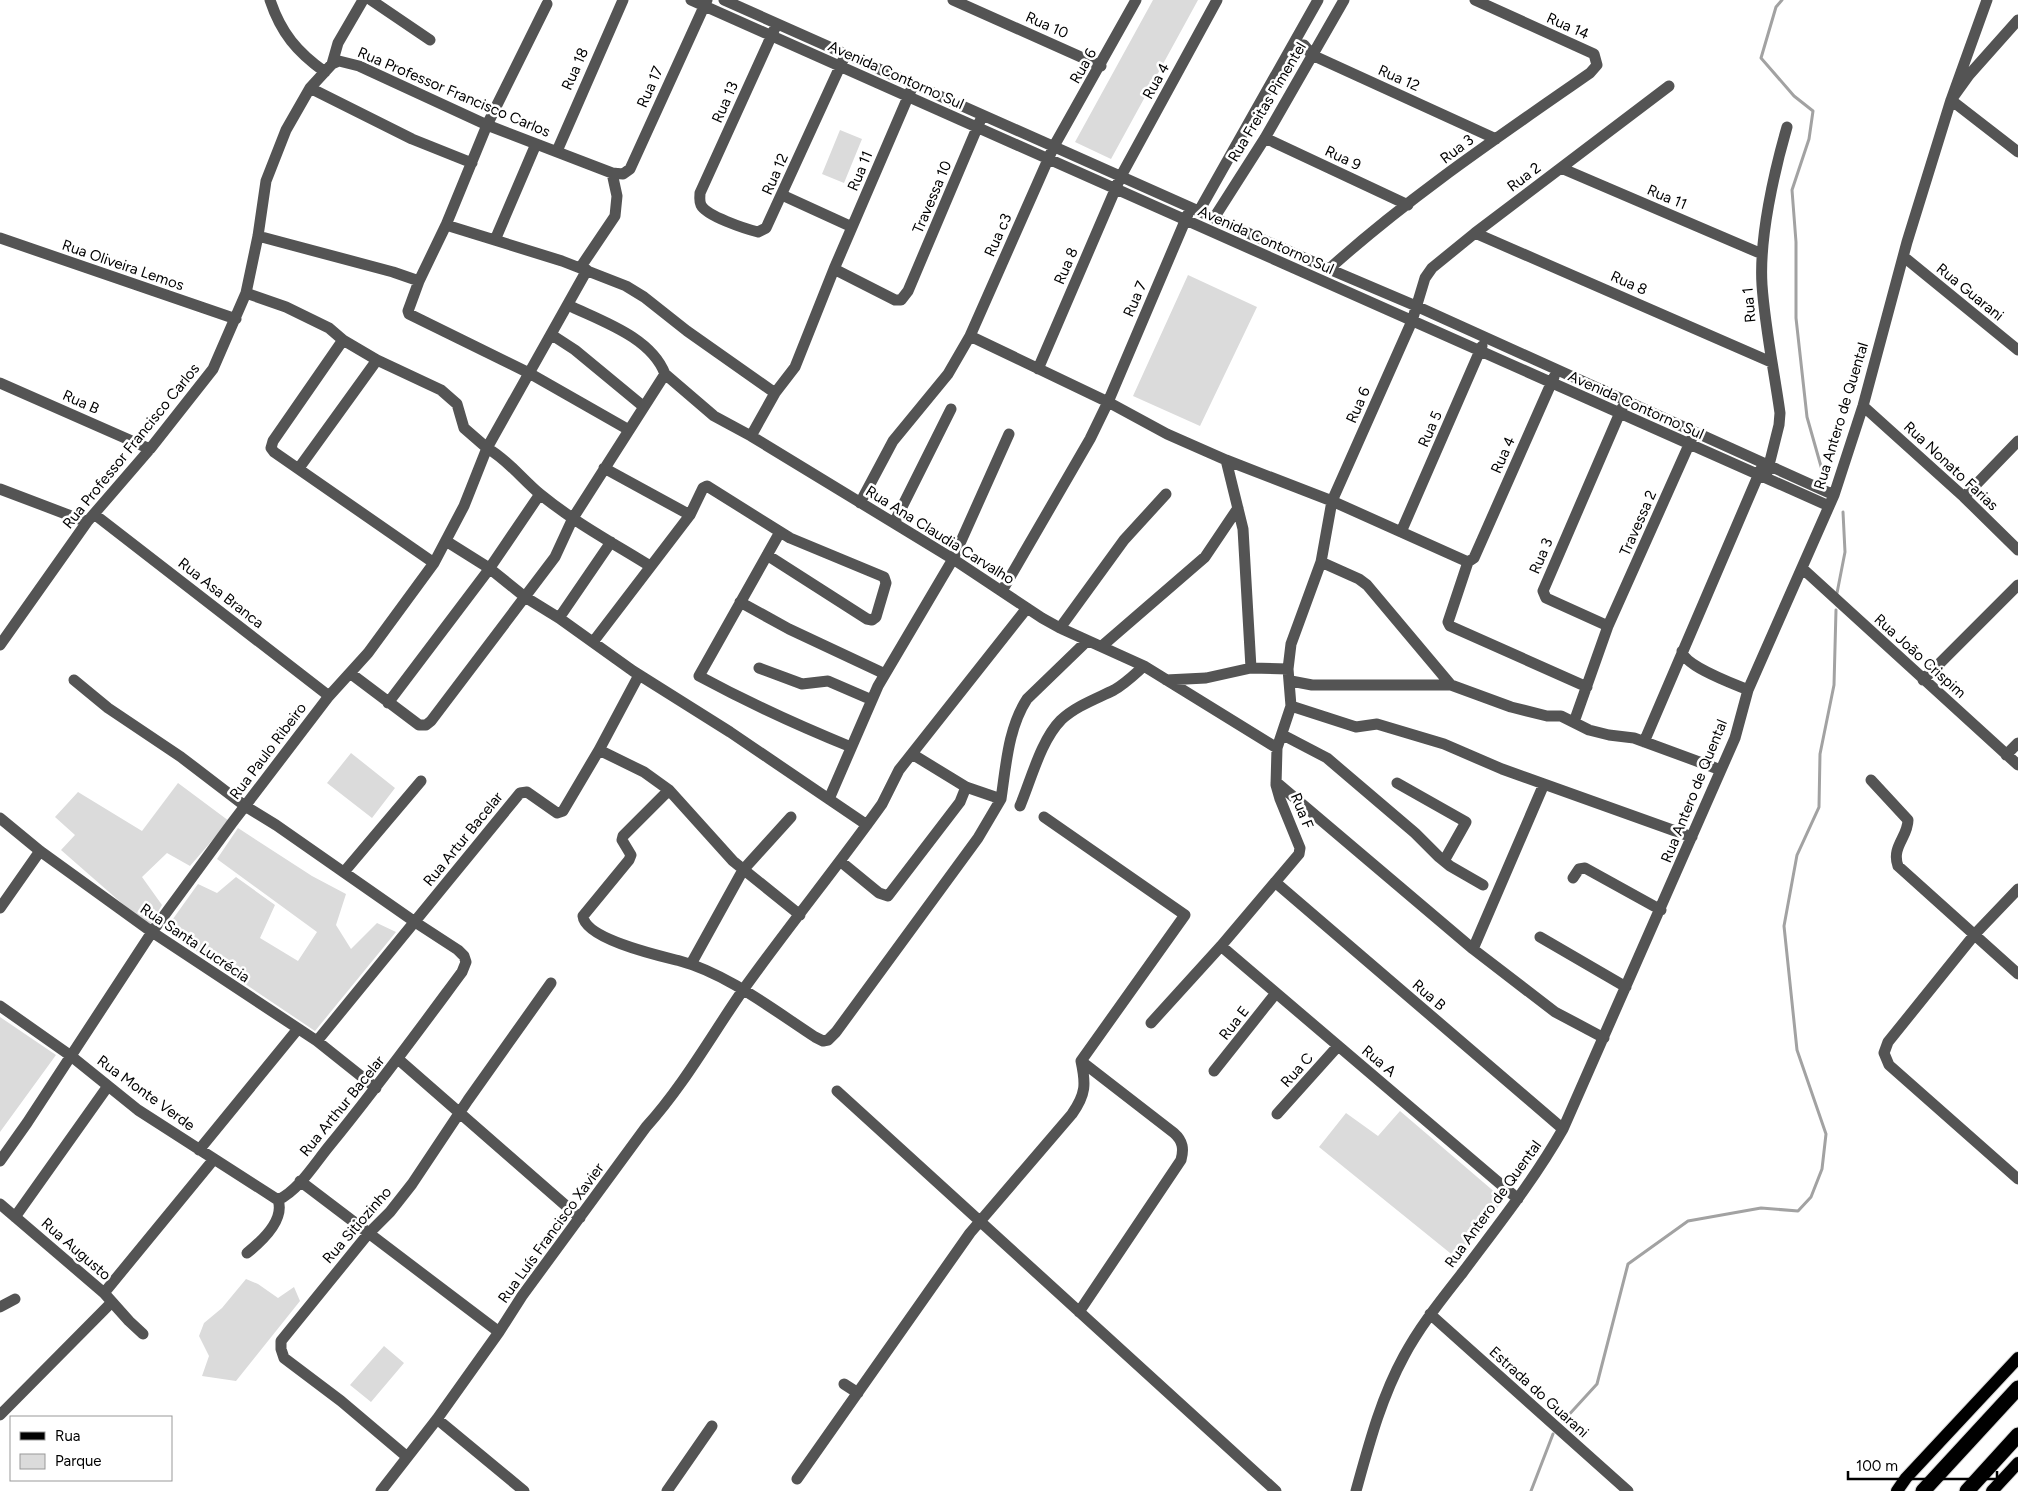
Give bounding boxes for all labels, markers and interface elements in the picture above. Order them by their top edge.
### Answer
street label: Rua 10 [1023,8,1071,42]
street label: Rua 14 [1544,9,1592,43]
street label: Avenida Contorno Sul [825,37,967,113]
street label: Rua Freitas Pimentel [1224,39,1310,165]
street label: Rua Professor Francisco Carlos [355,43,553,141]
street label: Rua 18 [558,45,592,93]
street label: Rua 6 [1066,45,1100,87]
street label: Rua 4 [1139,60,1173,102]
street label: Rua 12 [1375,61,1423,95]
street label: Rua 17 [633,64,667,110]
street label: Rua 13 [708,78,742,126]
street label: Rua 3 [1437,131,1477,167]
street label: Rua 9 [1322,142,1364,174]
street label: Rua 11 [844,148,876,194]
street label: Rua 12 [758,150,792,198]
street label: Travessa 10 [909,158,955,236]
street label: Rua 2 [1504,159,1544,195]
street label: Rua 11 [1644,181,1690,213]
street label: Avenida Contorno Sul [1195,202,1337,278]
street label: Rua c3 [981,211,1015,259]
street label: Rua Oliveira Lemos [60,236,186,294]
street label: Rua 8 [1050,245,1082,287]
street label: Rua Guarani [1933,259,2007,325]
street label: Rua 8 [1608,267,1650,299]
street label: Rua 7 [1119,278,1151,320]
street label: Rua 1 [1738,287,1760,323]
street label: Rua Antero de Quental [1810,340,1872,492]
street label: Rua Professor Francisco Carlos [59,360,203,532]
street label: Avenida Contorno Sul [1565,367,1707,443]
street label: Rua 6 [1342,384,1374,426]
street label: Rua B [60,386,102,418]
street label: Rua 5 [1414,408,1446,450]
street label: Rua Nonato Farias [1900,418,2002,514]
street label: Rua 4 [1487,434,1519,476]
street label: Rua Ana Claudia Carvalho [862,482,1018,588]
street label: Travessa 2 [1616,487,1660,559]
street label: Rua 3 [1525,535,1557,577]
street label: Rua Asa Branca [175,554,267,632]
street label: Rua João Crispim [1870,610,1970,702]
street label: Rua Paulo Ribeiro [226,699,310,803]
street label: Rua Antero de Quental [1657,717,1731,865]
street label: Rua Artur Bacelar [419,788,507,890]
street label: Rua F [1287,790,1317,832]
street label: Rua Santa Lucrécia [137,900,253,986]
street label: Rua B [1409,976,1449,1014]
street label: Rua E [1215,1002,1253,1044]
street label: Rua A [1358,1041,1400,1081]
street label: Rua C [1277,1049,1317,1091]
street label: Rua Monte Verde [94,1051,198,1135]
street label: Rua Arthur Bacelar [296,1052,388,1160]
street label: Rua Antero de Quental [1441,1137,1545,1271]
street label: Rua Luís Francisco Xavier [494,1160,608,1306]
street label: Rua Sitiozinho [319,1183,395,1267]
street label: Rua Augusto [38,1214,115,1284]
street label: Estrada do Guarani [1486,1343,1592,1441]
legend [10,1416,172,1481]
text: Rua [55,1427,80,1445]
scale bar [1848,1448,1997,1480]
text: Parque [55,1452,102,1470]
text: 100 m [1856,1457,1898,1475]

